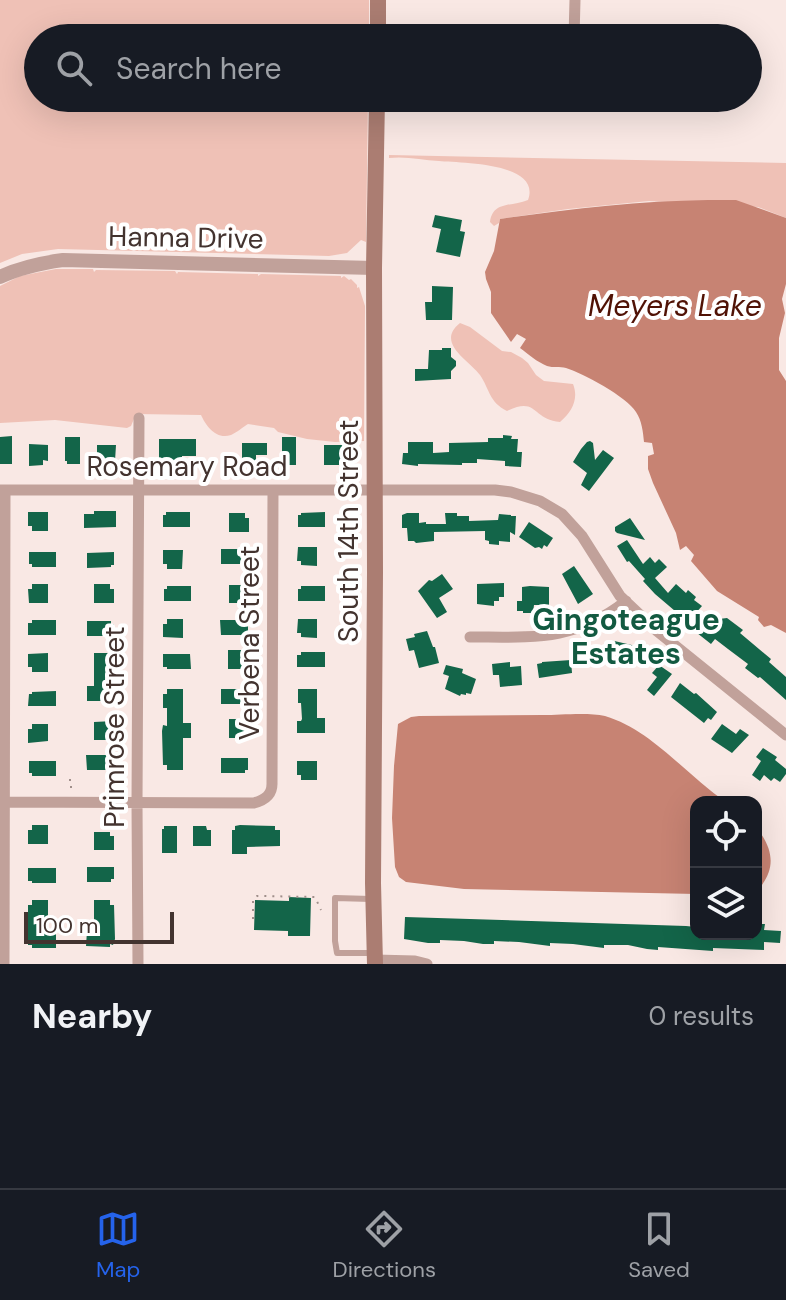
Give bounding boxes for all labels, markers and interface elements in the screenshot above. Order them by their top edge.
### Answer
search box [24,24,762,112]
icon: search [52,46,96,90]
text: Search here [116,49,282,88]
street label: Hanna Drive [108,218,264,257]
water label: Meyers Lake [588,286,762,325]
street label: South 14th Street [330,419,367,643]
street label: Rosemary Road [86,448,288,485]
street label: Verbena Street [231,546,268,740]
district label: Gingoteague Estates [532,600,720,673]
street label: Primrose Street [96,626,133,828]
map controls [690,796,762,940]
button: locate [690,796,762,868]
button: layers [690,868,762,940]
scale bar [24,908,174,944]
text: 100 m [36,911,98,940]
text: Nearby [32,994,152,1039]
text: 0 results [648,999,754,1033]
tab: Map [96,1207,140,1284]
tab: Directions [333,1207,436,1284]
tab: Saved [628,1207,690,1284]

